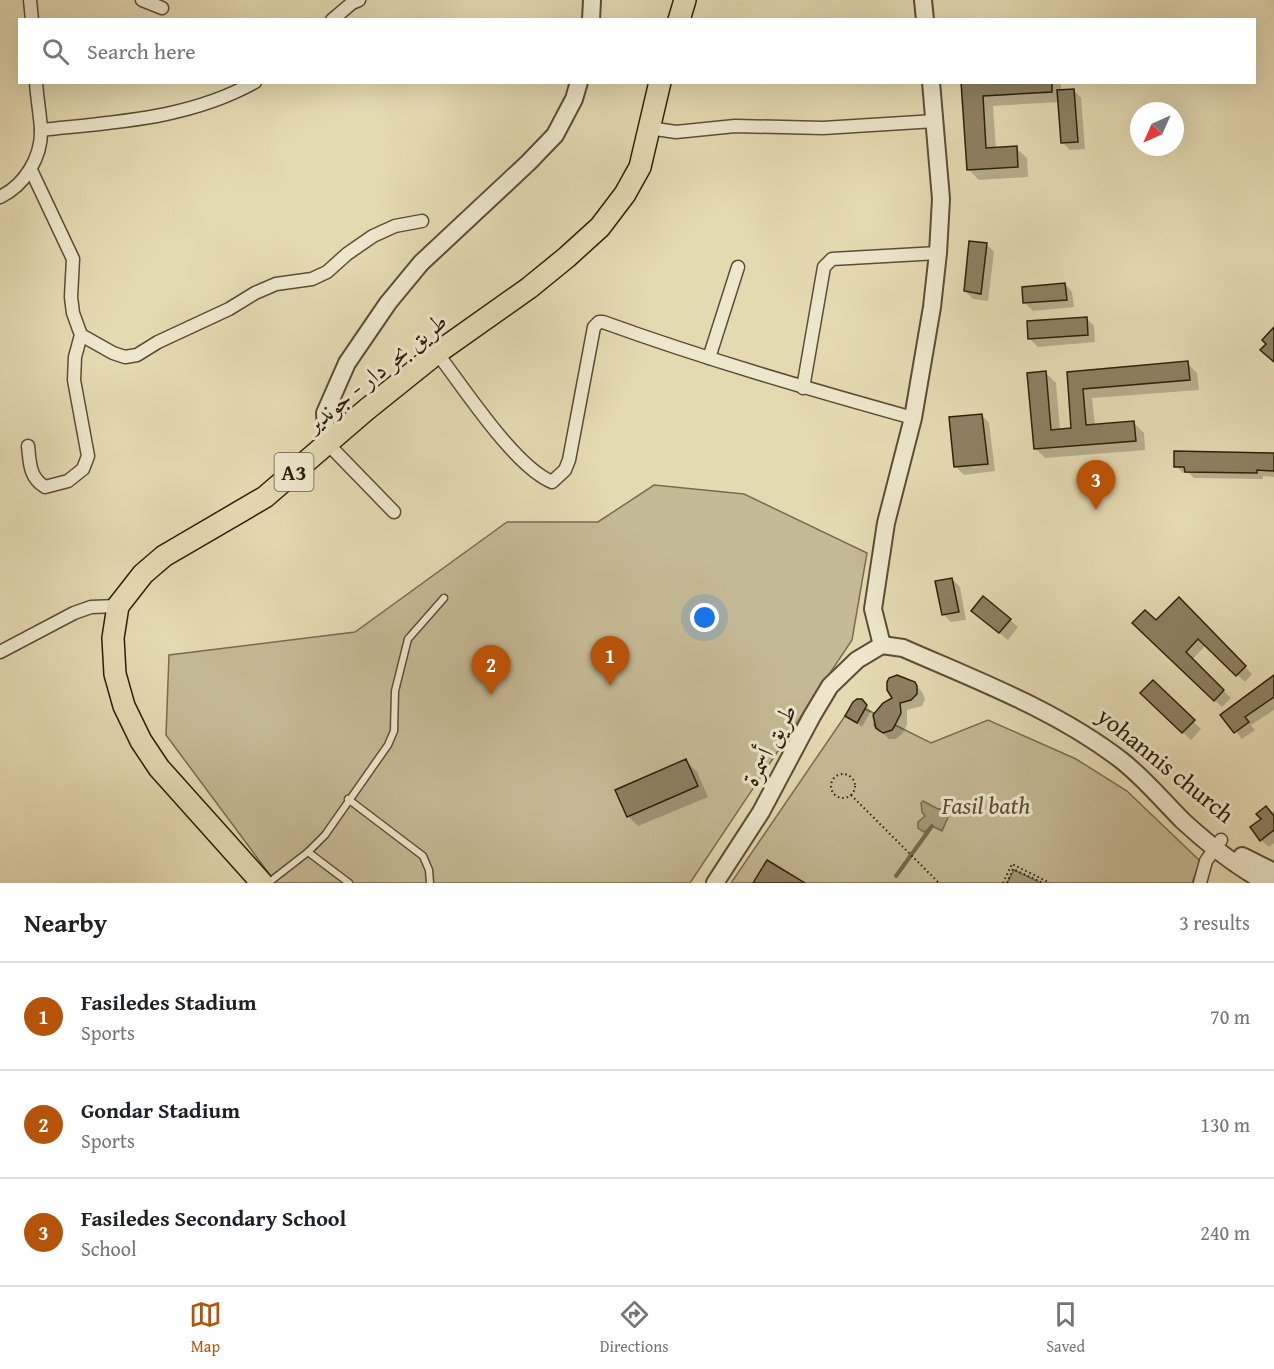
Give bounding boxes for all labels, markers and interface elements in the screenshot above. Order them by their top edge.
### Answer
search box [18,18,1256,84]
icon: search [39,35,72,68]
text: Search here [87,35,196,67]
north arrow [1130,102,1184,156]
street label: طريق بحر دار - جوندير [295,304,454,442]
road number: A3 [274,453,314,491]
pin: 3 [1076,460,1116,510]
your location [690,603,719,632]
pin: 1 [590,636,630,686]
pin: 2 [472,646,510,695]
street label: طريق أسمرة [733,698,805,792]
street label: yohannis church [1089,698,1242,831]
park label: Fasil bath [941,788,1030,823]
text: Nearby [24,903,107,942]
text: 3 results [1179,908,1250,937]
text: Fasiledes Stadium [81,986,257,1018]
text: 1 [38,1002,49,1031]
text: 70 m [1210,1002,1250,1031]
text: Sports [81,1018,135,1047]
text: Gondar Stadium [81,1094,240,1126]
text: 2 [38,1110,49,1139]
text: 130 m [1200,1110,1250,1139]
text: Sports [81,1126,135,1155]
text: Fasiledes Secondary School [81,1202,346,1234]
text: 3 [38,1218,49,1247]
text: 240 m [1200,1218,1250,1247]
text: School [81,1234,137,1263]
tab: Map [189,1298,222,1358]
tab: Directions [600,1298,669,1358]
tab: Saved [1046,1298,1085,1358]

